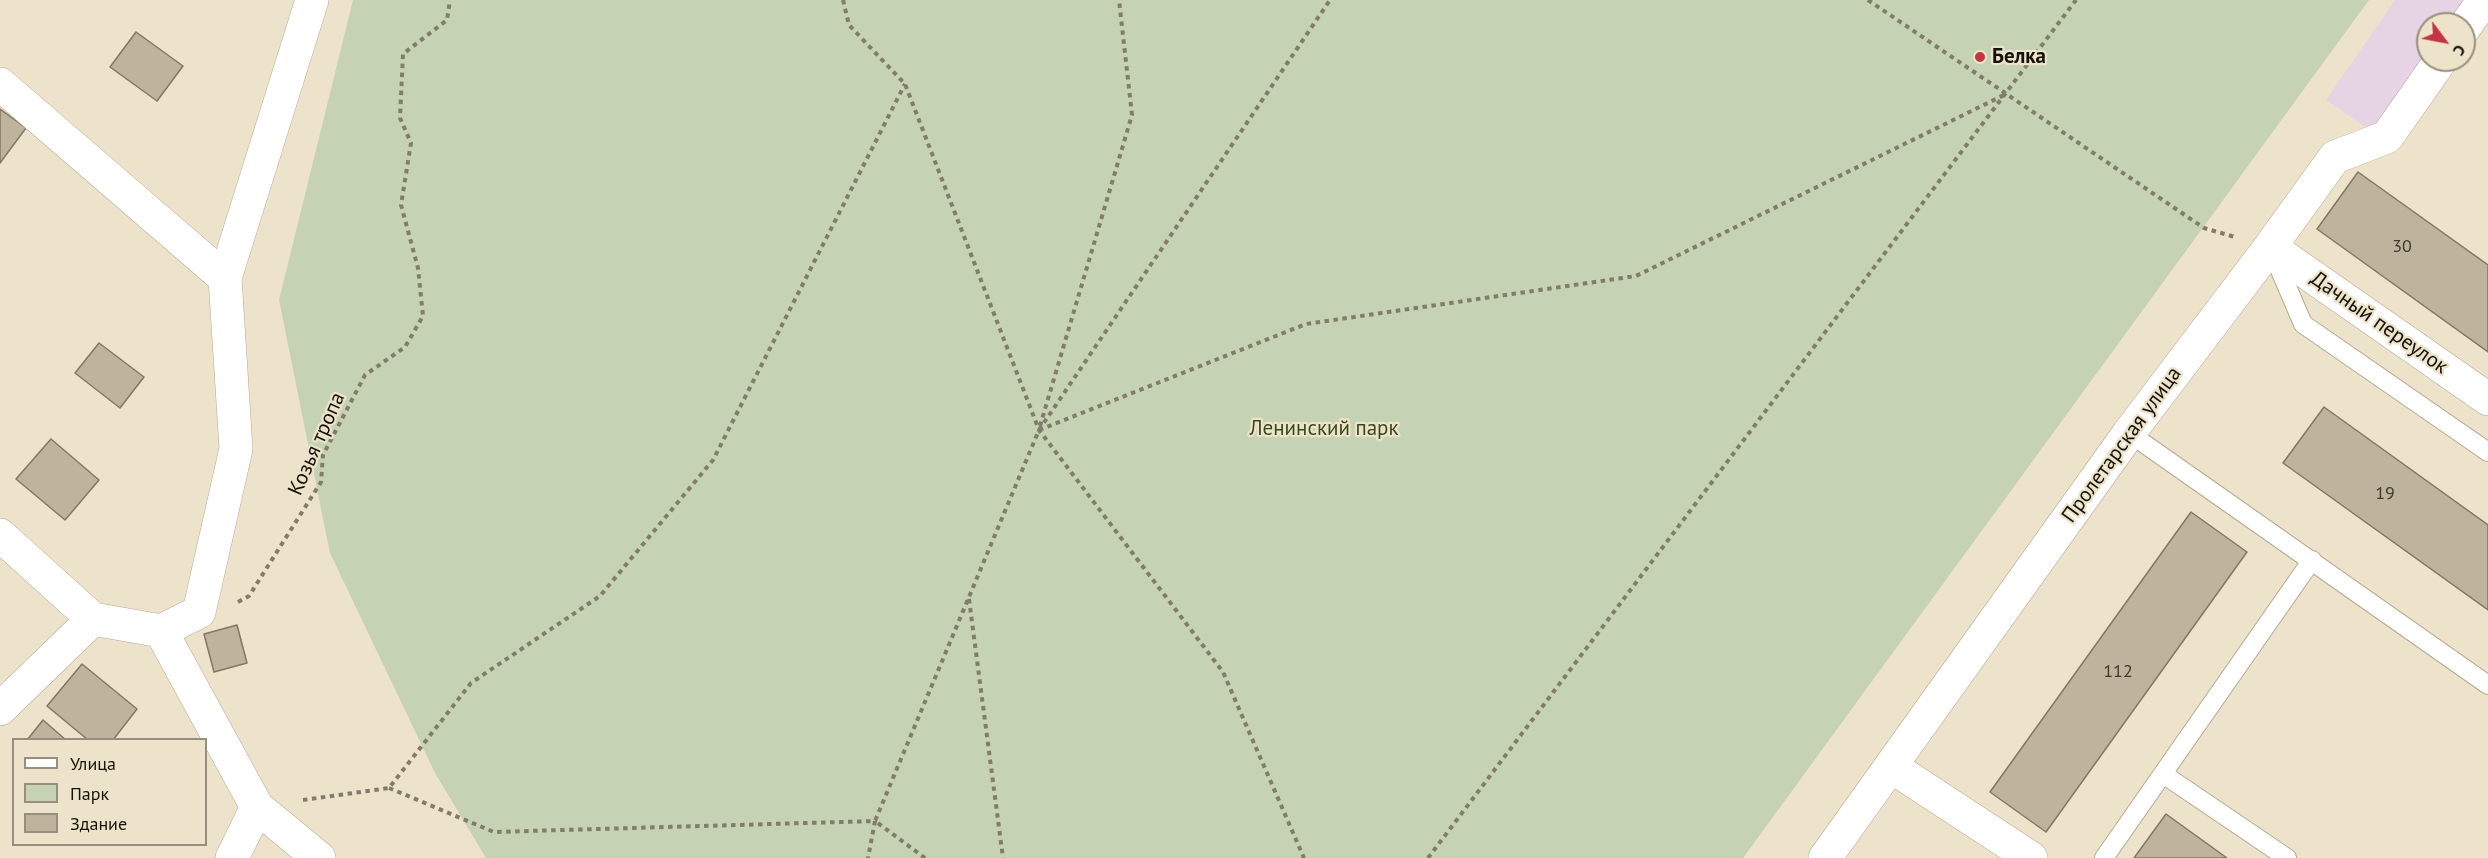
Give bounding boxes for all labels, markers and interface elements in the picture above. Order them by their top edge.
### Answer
north arrow [2416,12,2476,72]
text: С [2449,41,2470,60]
place label: Белка [1992,44,2046,70]
marker: Белка [1973,50,1987,64]
house number: 30 [2392,236,2412,258]
street label: Дачный переулок [2305,266,2453,380]
street label: Пролетарская улица [2057,362,2187,528]
street label: Козья тропа [283,389,351,499]
park label: Ленинский парк [1249,416,1399,442]
house number: 19 [2375,483,2395,505]
house number: 112 [2103,661,2133,683]
legend [12,738,207,846]
text: Улица [70,752,116,775]
text: Парк [70,782,109,805]
text: Здание [70,812,127,835]

